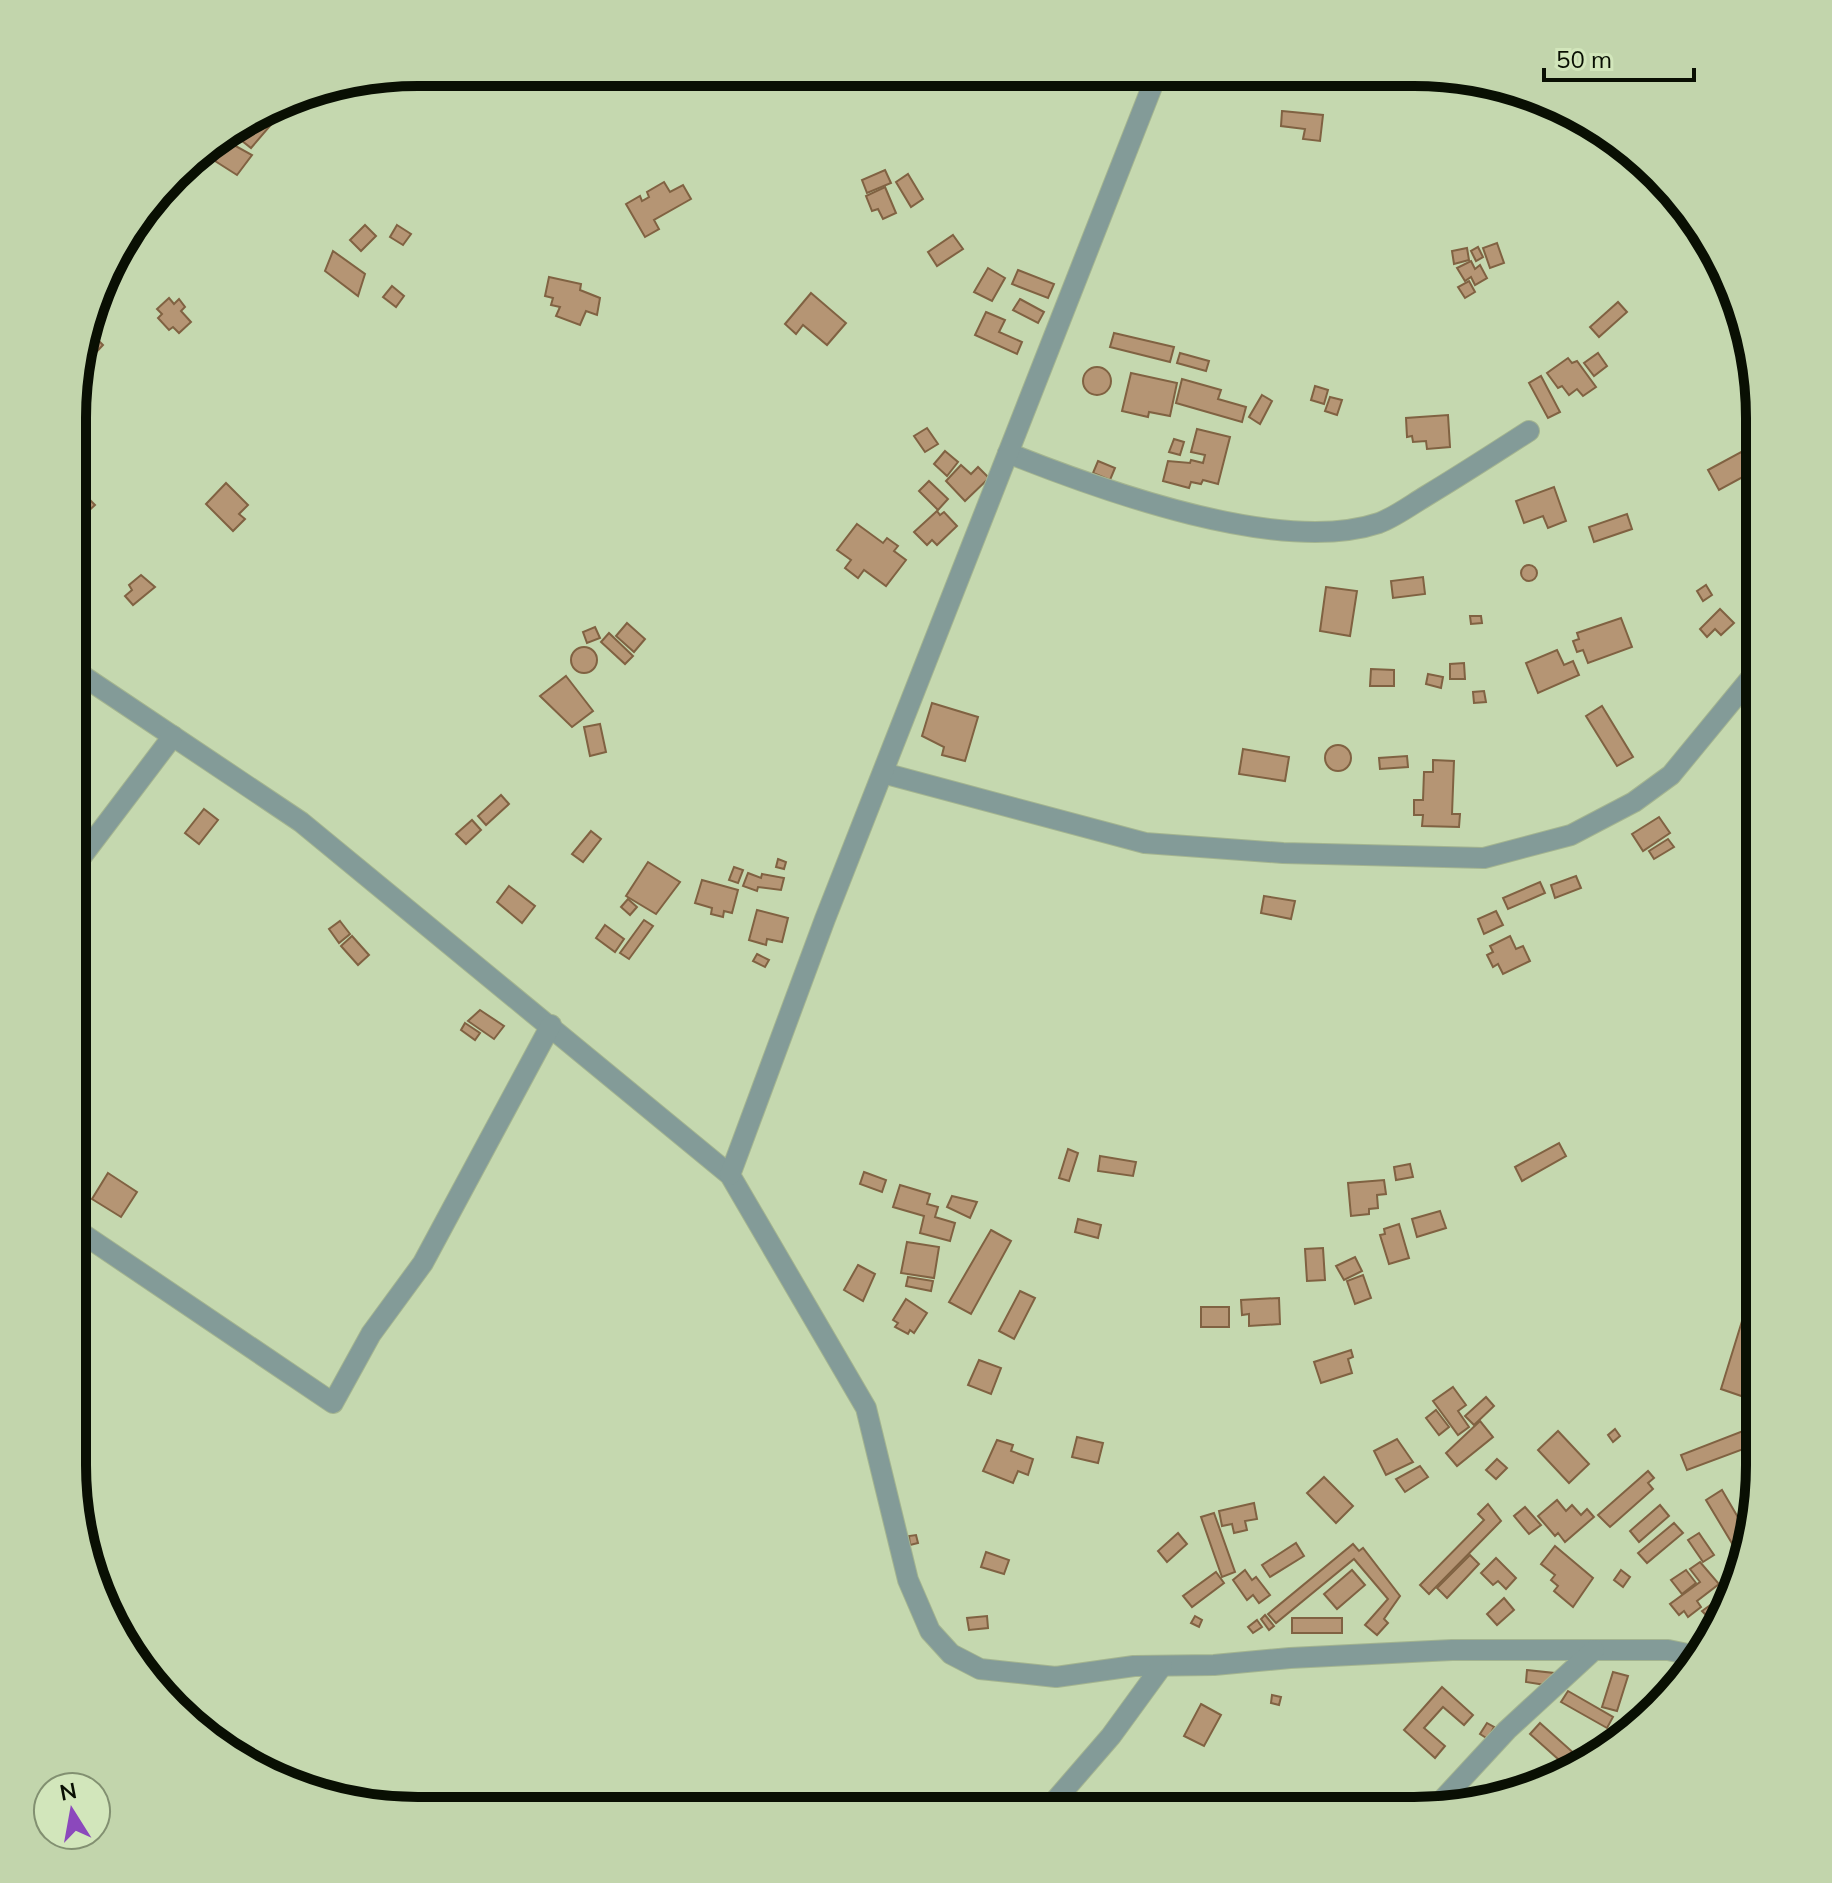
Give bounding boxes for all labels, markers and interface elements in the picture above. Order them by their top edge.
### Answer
scale bar [1544,32,1694,82]
text: 50 m [1556,44,1612,74]
north arrow [32,1771,112,1851]
text: N [57,1776,79,1807]

